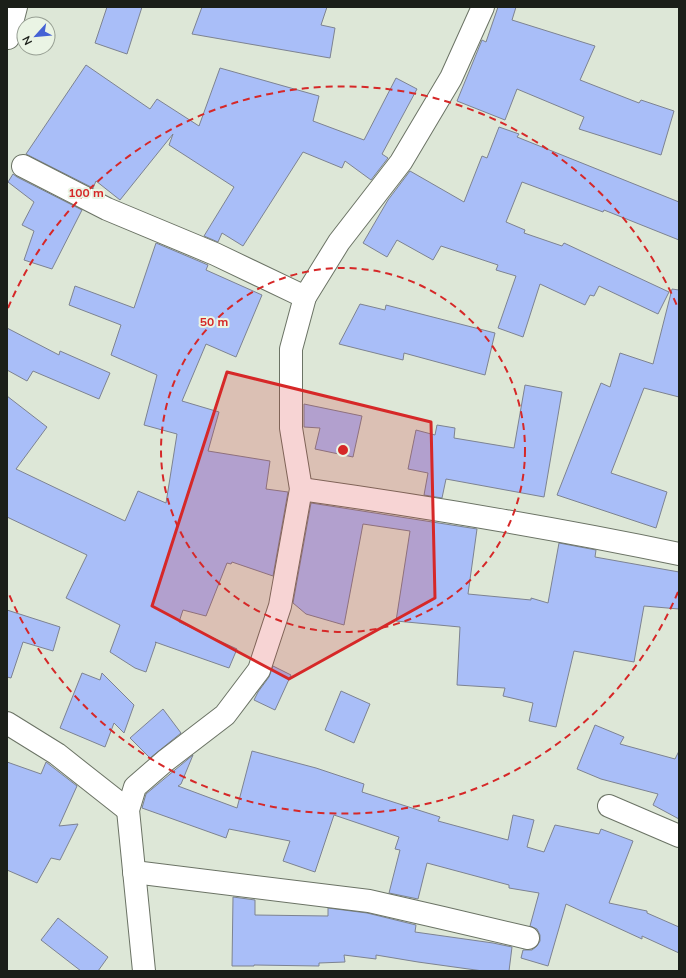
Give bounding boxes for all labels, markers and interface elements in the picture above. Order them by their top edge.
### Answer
north arrow [16,16,56,56]
text: N [19,34,35,47]
text: 100 m [68,185,104,200]
text: 50 m [200,314,228,329]
centre of rings [336,443,350,457]

